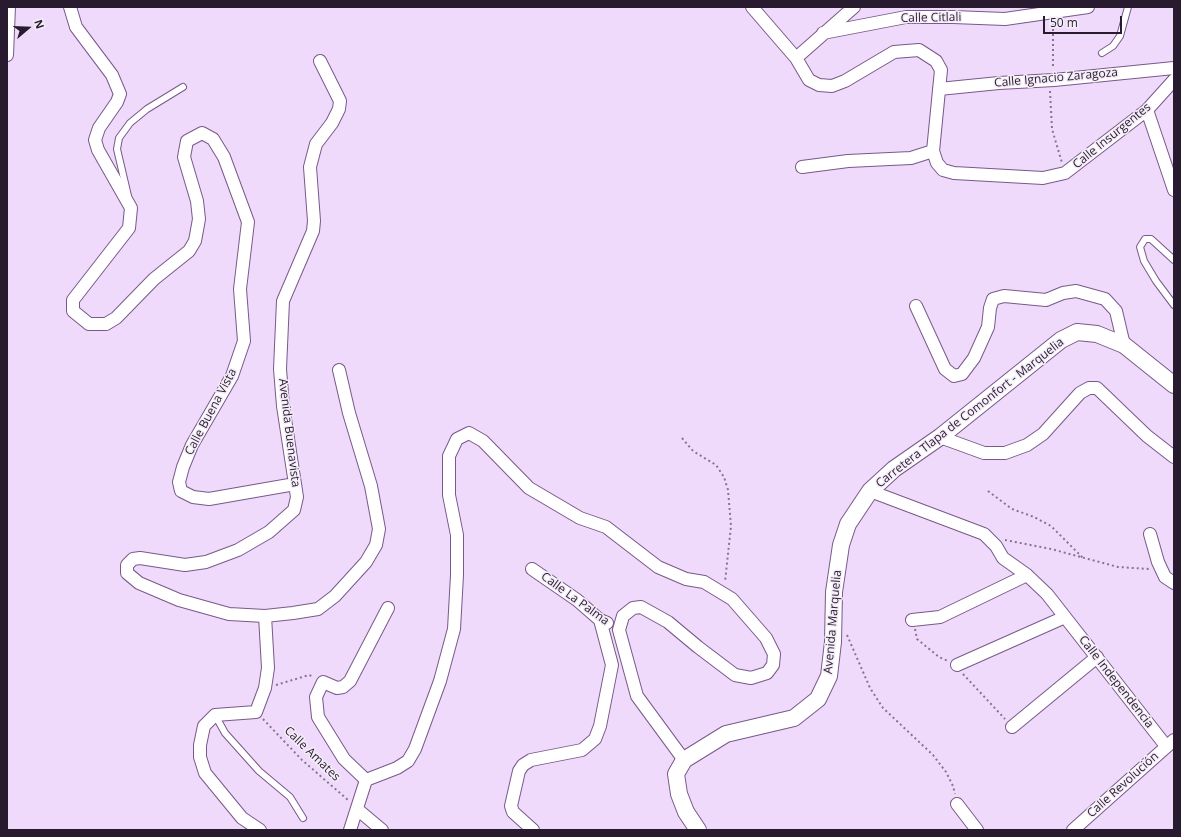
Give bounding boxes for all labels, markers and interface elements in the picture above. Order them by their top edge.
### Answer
north arrow [8,8,48,48]
scale bar [1045,8,1124,34]
street label: Calle Citlali [900,10,962,26]
text: 50 m [1050,14,1078,31]
text: N [31,17,48,31]
street label: Calle Ignacio Zaragoza [993,65,1119,91]
street label: Calle Insurgentes [1070,100,1154,172]
street label: Carretera Tlapa de Comonfort - Marquelia [873,335,1067,491]
street label: Calle Buena Vista [182,366,240,458]
street label: Avenida Buenavista [275,378,303,488]
street label: Calle La Palma [538,569,612,629]
street label: Avenida Marquelia [821,569,845,675]
street label: Calle Independencia [1075,633,1157,731]
street label: Calle Amates [281,724,343,784]
street label: Calle Revolución [1084,749,1162,821]

